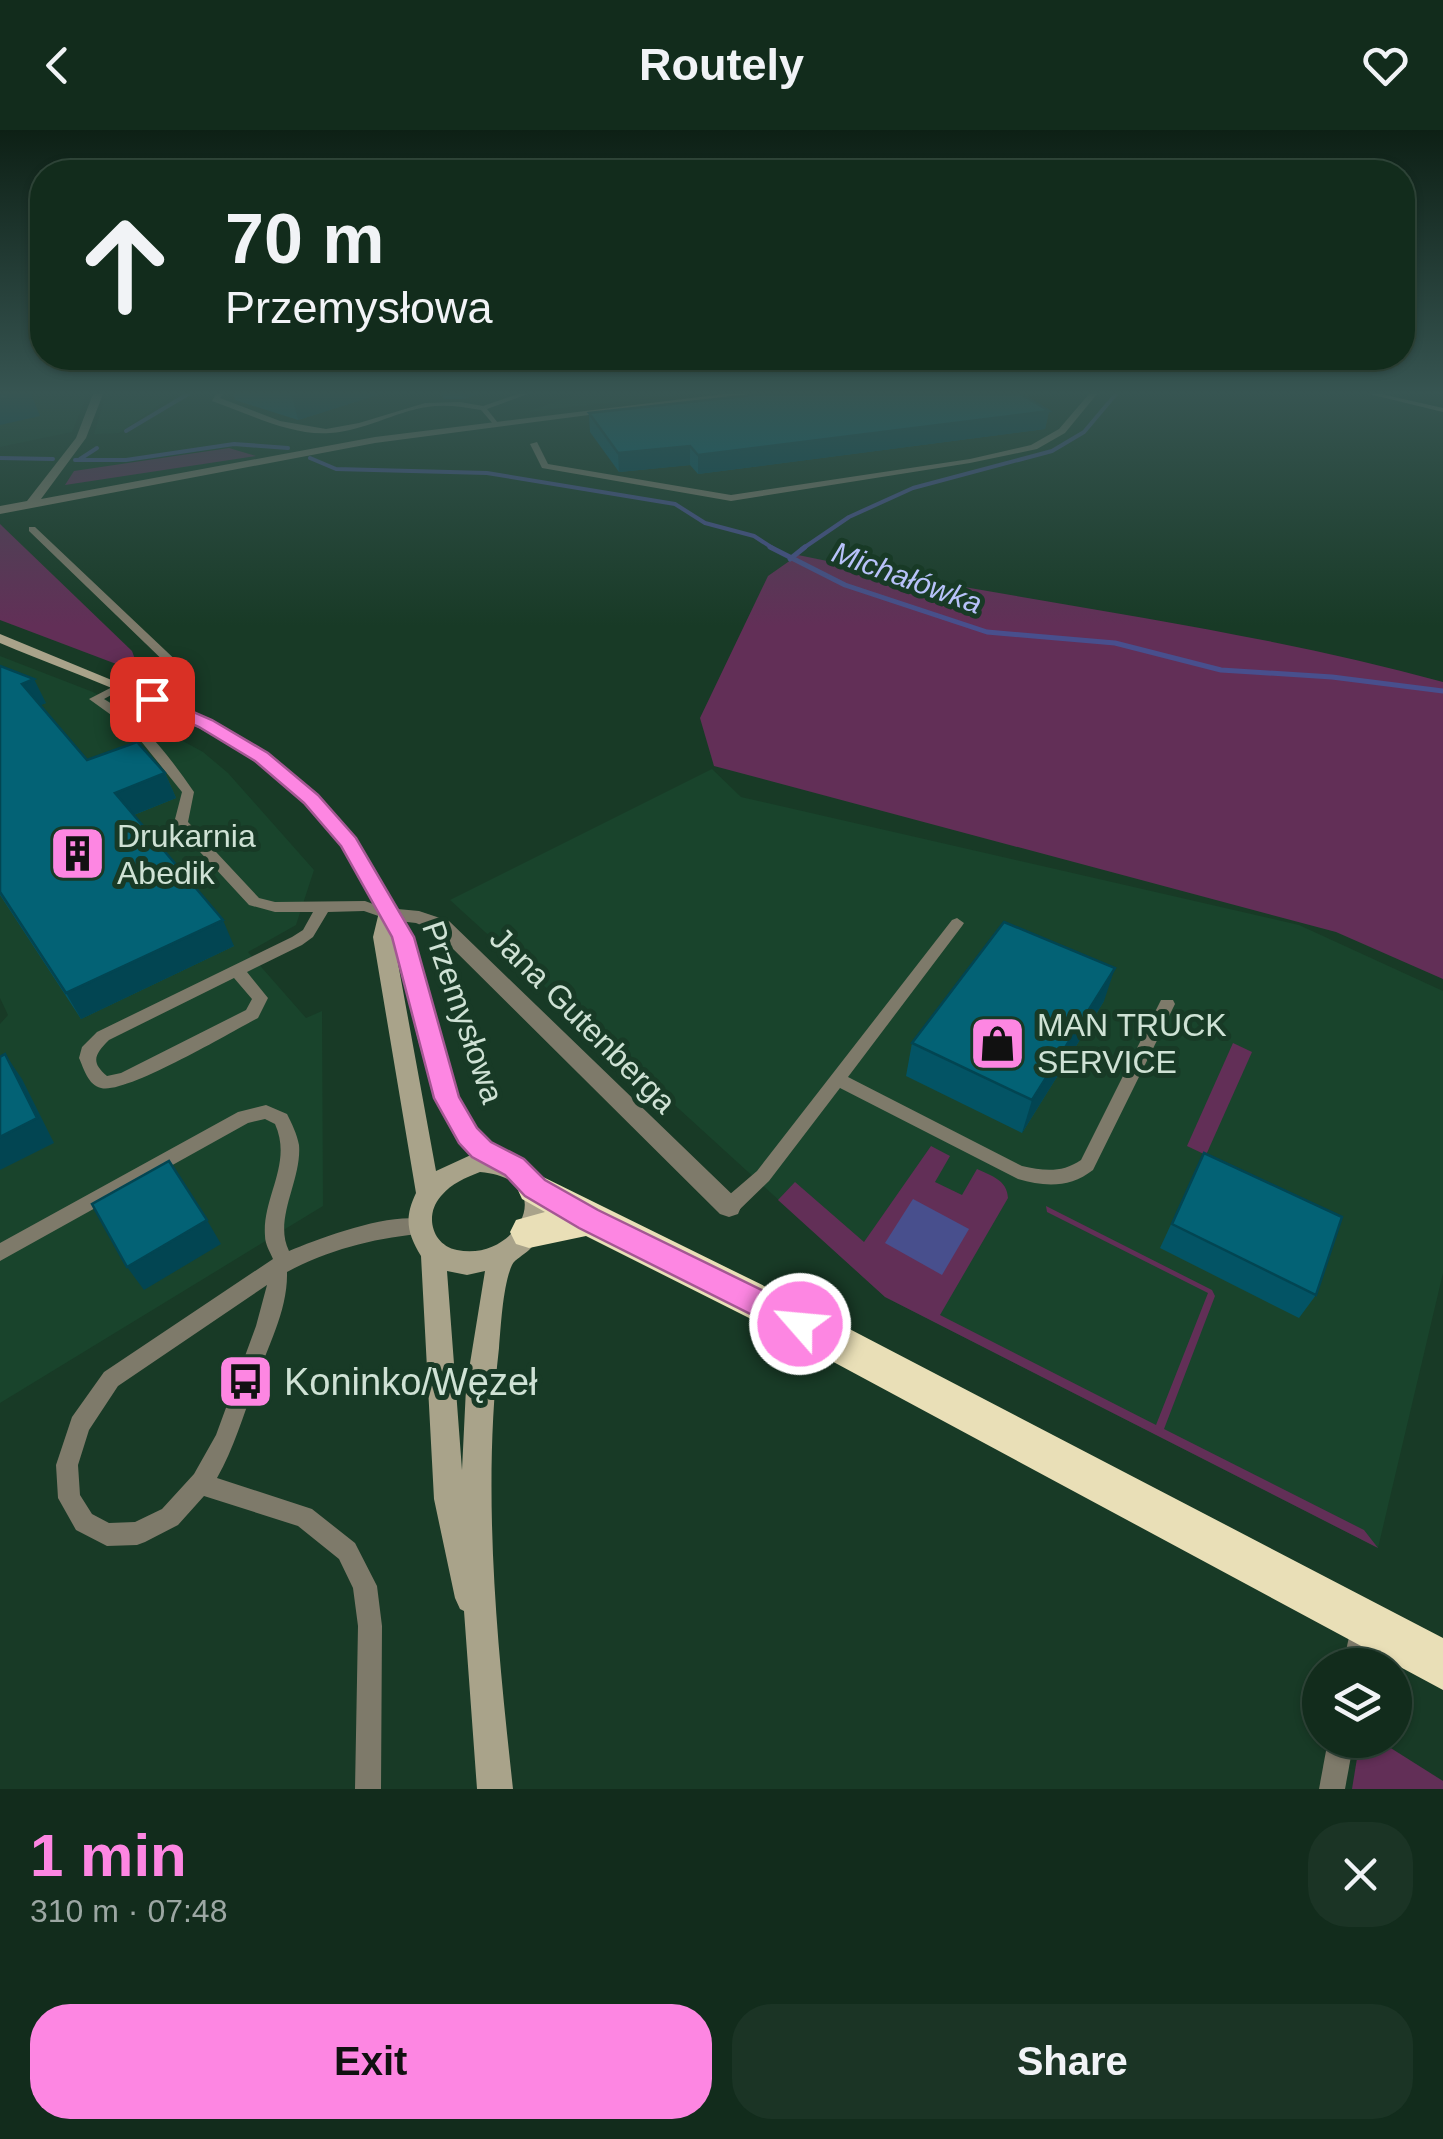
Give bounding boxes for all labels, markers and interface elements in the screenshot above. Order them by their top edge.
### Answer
icon: back [30,38,85,93]
icon: heart [1358,38,1413,93]
text: Routely [639,39,804,90]
icon: ahead [60,200,190,330]
text: 70 m [225,200,385,278]
text: Przemysłowa [225,282,493,333]
water label: Michałówka [828,535,986,620]
pin [110,657,195,742]
icon: arrive [125,672,180,727]
place label: Drukarnia Abedik [117,818,256,891]
building icon: Drukarnia Abedik [48,824,108,884]
street label: Przemysłowa [415,916,511,1108]
street label: Jana Gutenberga [483,920,683,1120]
place label: MAN TRUCK SERVICE [1037,1007,1227,1080]
shop icon: MAN TRUCK SERVICE [968,1013,1028,1073]
position arrow [748,1272,852,1376]
bus stop icon: Koninko/Węzeł [215,1352,275,1412]
place label: Koninko/Węzeł [284,1361,538,1403]
map controls [1302,1648,1412,1758]
button: layers [1302,1648,1412,1758]
text: 1 min [30,1822,187,1889]
button: close [1308,1822,1413,1927]
text: 310 m · 07:48 [30,1893,227,1929]
button: Exit [30,2004,712,2119]
button: Share [732,2004,1413,2119]

